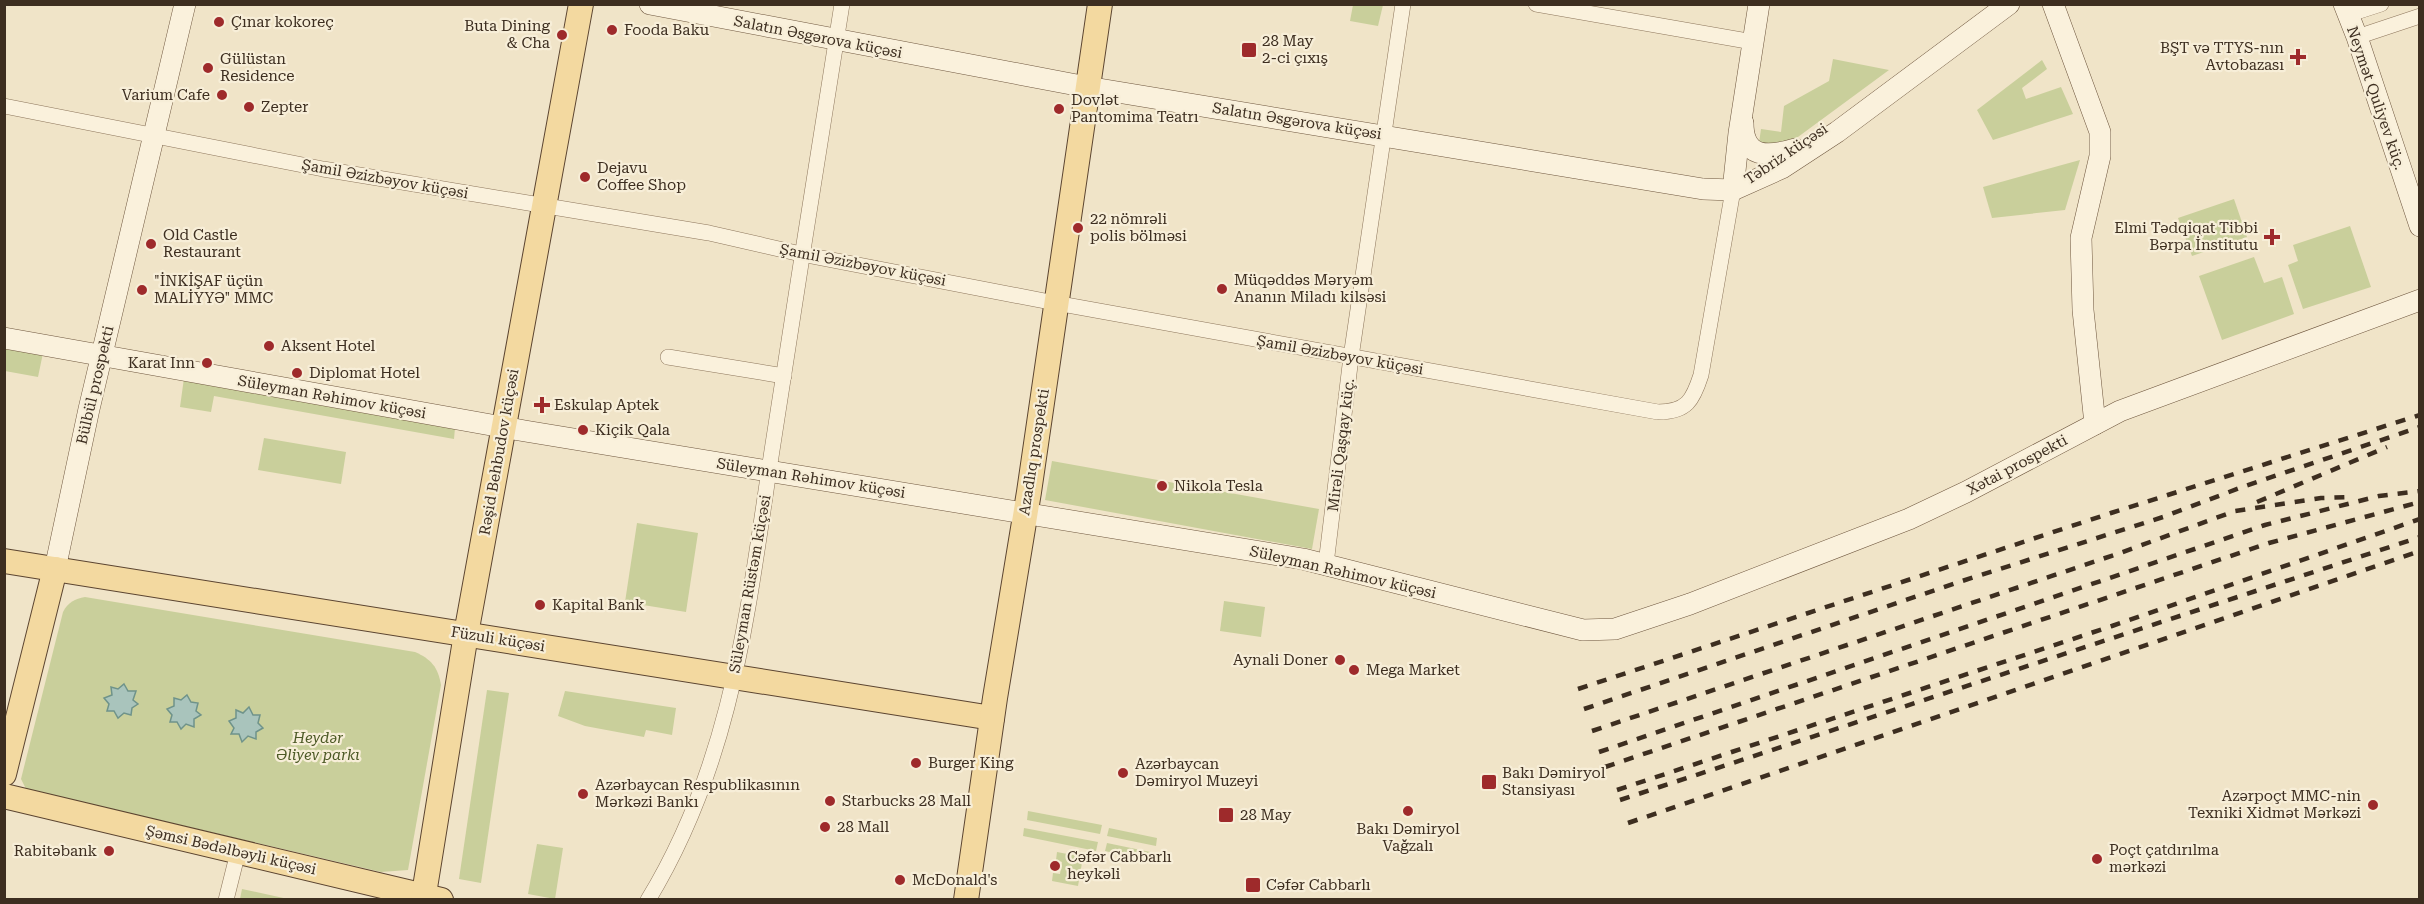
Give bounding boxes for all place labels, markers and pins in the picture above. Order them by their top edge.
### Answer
place label: Çınar kokoreç [231,13,334,31]
marker: Çınar kokoreç [212,15,226,29]
place label: Buta Dining & Cha [464,17,550,52]
place label: Fooda Baku [624,21,710,39]
marker: Fooda Baku [605,23,619,37]
marker: Buta Dining & Cha [555,28,569,42]
place label: 28 May 2-ci çıxış [1262,32,1328,67]
place label: BŞT və TTYS-nın Avtobazası [2160,39,2284,74]
marker: 28 May 2-ci çıxış [1240,41,1258,59]
marker: BŞT və TTYS-nın Avtobazası [2289,48,2307,66]
place label: Gülüstan Residence [220,50,295,85]
marker: Gülüstan Residence [201,61,215,75]
place label: Varium Cafe [122,86,210,104]
marker: Varium Cafe [215,88,229,102]
place label: Dovlət Pantomima Teatrı [1071,91,1199,126]
place label: Zepter [261,98,308,116]
marker: Zepter [242,100,256,114]
marker: Dovlət Pantomima Teatrı [1052,102,1066,116]
place label: Dejavu Coffee Shop [597,159,686,194]
marker: Dejavu Coffee Shop [578,170,592,184]
place label: 22 nömrəli polis bölməsi [1090,210,1187,245]
place label: Elmi Tədqiqat Tibbi Bərpa İnstitutu [2114,219,2259,254]
marker: 22 nömrəli polis bölməsi [1071,221,1085,235]
place label: Old Castle Restaurant [163,226,241,261]
marker: Elmi Tədqiqat Tibbi Bərpa İnstitutu [2263,228,2281,246]
marker: Old Castle Restaurant [144,237,158,251]
place label: Müqəddəs Məryəm Ananın Miladı kilsəsi [1234,271,1387,306]
place label: "İNKİŞAF üçün MALİYYƏ" MMC [154,272,273,307]
marker: Müqəddəs Məryəm Ananın Miladı kilsəsi [1215,282,1229,296]
marker: "İNKİŞAF üçün MALİYYƏ" MMC [135,283,149,297]
place label: Aksent Hotel [281,337,376,355]
marker: Aksent Hotel [262,339,276,353]
place label: Karat Inn [128,354,195,372]
marker: Karat Inn [200,356,214,370]
place label: Diplomat Hotel [309,364,420,382]
marker: Diplomat Hotel [290,366,304,380]
place label: Eskulap Aptek [554,396,660,414]
marker: Eskulap Aptek [535,398,549,412]
place label: Kiçik Qala [595,421,670,439]
marker: Kiçik Qala [576,423,590,437]
place label: Nikola Tesla [1174,477,1263,495]
marker: Nikola Tesla [1155,479,1169,493]
place label: Kapital Bank [552,596,645,614]
marker: Kapital Bank [533,598,547,612]
place label: Aynali Doner [1233,651,1328,669]
marker: Aynali Doner [1333,653,1347,667]
place label: Mega Market [1366,661,1460,679]
marker: Mega Market [1347,663,1361,677]
place label: Burger King [928,754,1014,772]
place label: Azərbaycan Dəmiryol Muzeyi [1135,755,1259,790]
marker: Burger King [909,756,923,770]
place label: Bakı Dəmiryol Stansiyası [1502,764,1606,799]
marker: Azərbaycan Dəmiryol Muzeyi [1116,766,1130,780]
marker: Bakı Dəmiryol Stansiyası [1480,773,1498,791]
place label: Azərbaycan Respublikasının Mərkəzi Bankı [595,776,800,811]
marker: Azərbaycan Respublikasının Mərkəzi Bankı [576,787,590,801]
place label: Azərpoçt MMC-nin Texniki Xidmət Mərkəzi [2188,787,2361,822]
place label: Starbucks 28 Mall [842,792,971,810]
marker: Starbucks 28 Mall [823,794,837,808]
marker: Azərpoçt MMC-nin Texniki Xidmət Mərkəzi [2366,798,2380,812]
marker: Bakı Dəmiryol Vağzalı [1401,804,1415,818]
marker: 28 May [1217,806,1235,824]
place label: 28 May [1240,806,1291,824]
place label: 28 Mall [837,818,890,836]
marker: 28 Mall [818,820,832,834]
place label: Bakı Dəmiryol Vağzalı [1356,820,1460,855]
place label: Poçt çatdırılma mərkəzi [2109,841,2219,876]
place label: Rabitəbank [14,842,97,860]
marker: Rabitəbank [102,844,116,858]
place label: Cəfər Cabbarlı heykəli [1067,848,1172,883]
marker: Poçt çatdırılma mərkəzi [2090,852,2104,866]
marker: Cəfər Cabbarlı heykəli [1048,859,1062,873]
place label: McDonald's [912,871,998,889]
marker: McDonald's [893,873,907,887]
marker: Cəfər Cabbarlı [1244,876,1262,894]
place label: Cəfər Cabbarlı [1266,876,1371,894]

